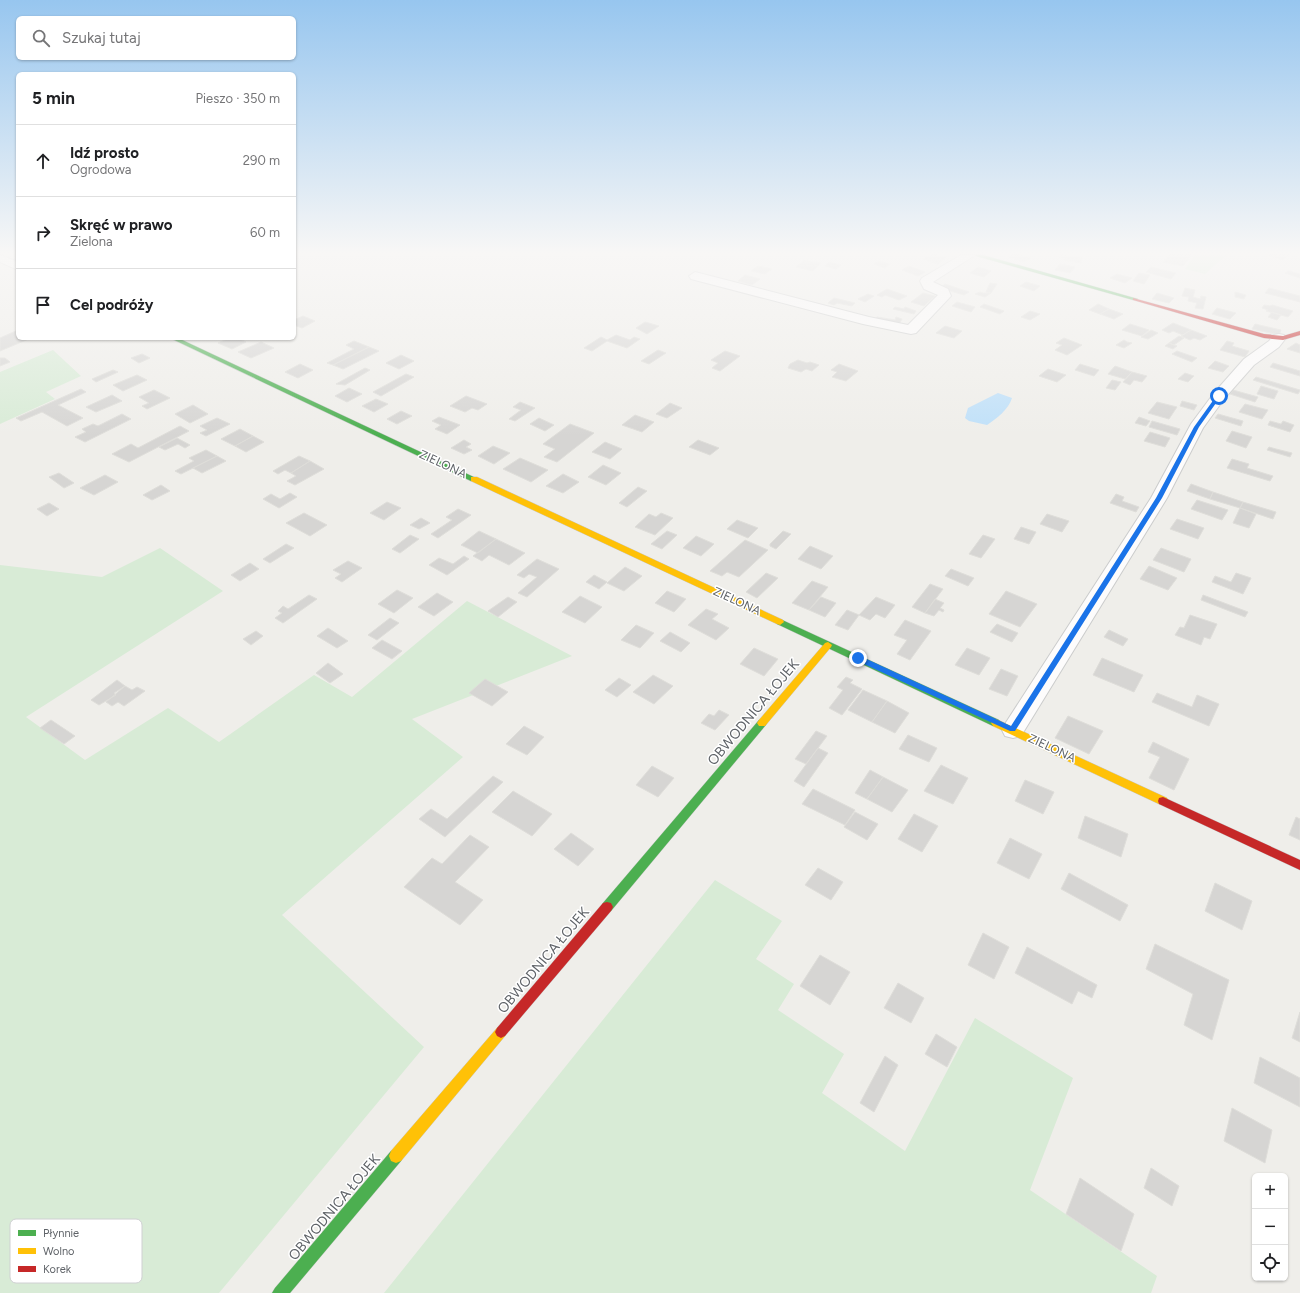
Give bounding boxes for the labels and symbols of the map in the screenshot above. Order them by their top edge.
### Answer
route start [1210,387,1228,405]
street label: ZIELONA [417,447,469,481]
street label: ZIELONA [711,584,763,618]
route end [849,649,867,667]
street label: OBWODNICA ŁOJEK [704,655,803,769]
street label: ZIELONA [1026,731,1078,765]
street label: OBWODNICA ŁOJEK [494,903,593,1017]
street label: OBWODNICA ŁOJEK [285,1150,384,1264]
legend [10,1219,142,1283]
text: Płynnie [43,1227,79,1240]
text: Wolno [43,1245,74,1258]
text: Korek [43,1263,72,1276]

